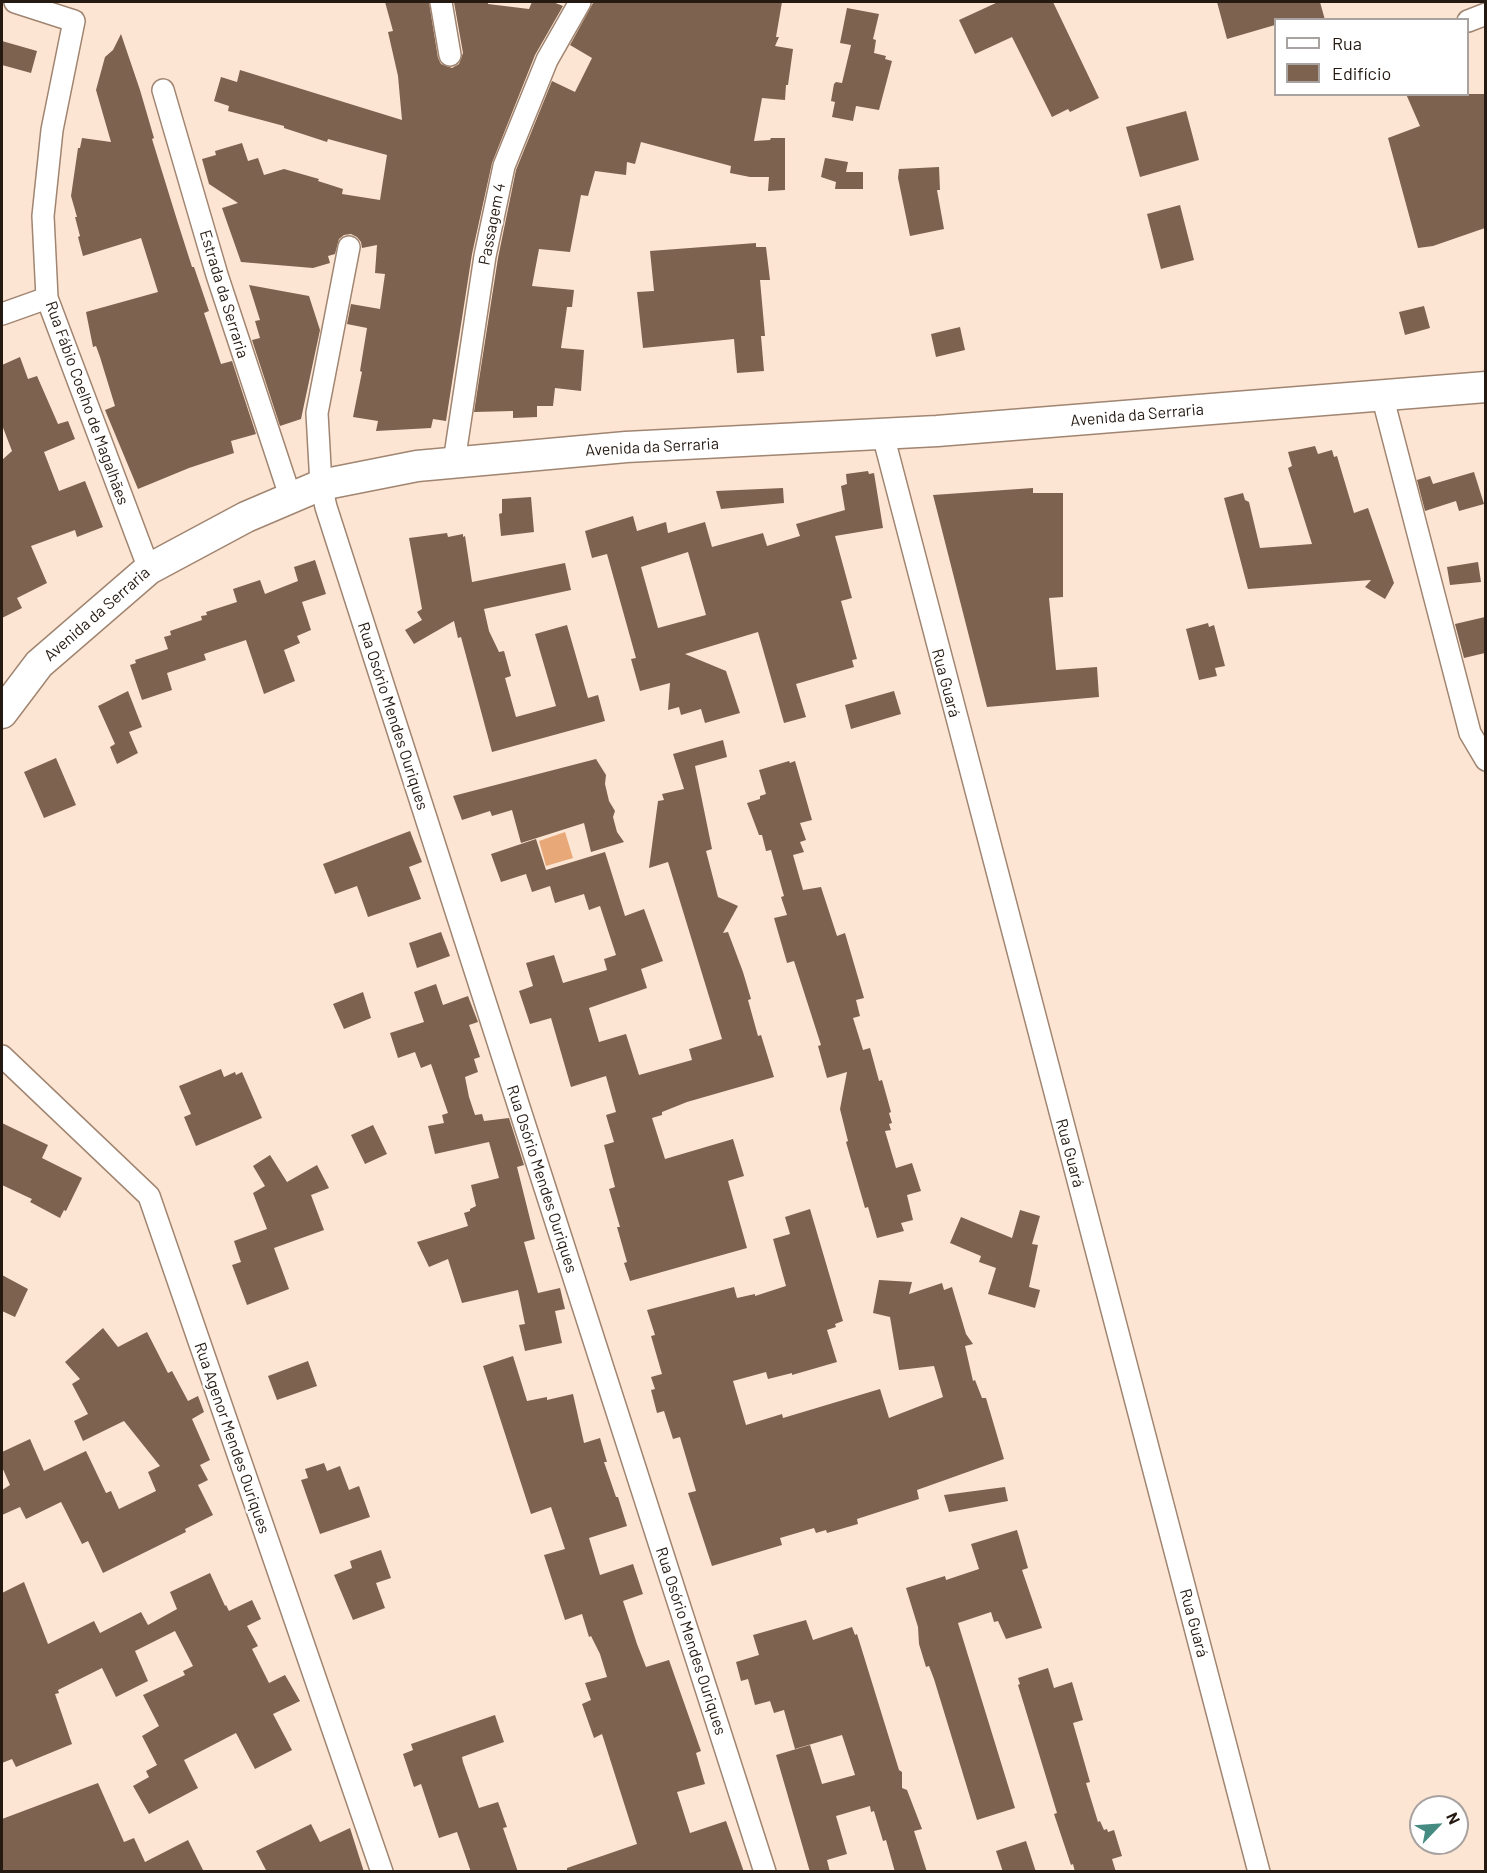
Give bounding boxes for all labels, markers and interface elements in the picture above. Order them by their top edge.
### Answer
legend [1274,18,1469,96]
text: Rua [1332,32,1362,54]
text: Edifício [1332,62,1391,84]
street label: Passagem 4 [475,181,509,267]
street label: Estrada da Serraria [195,228,253,360]
street label: Rua Fábio Coelho de Magalhães [41,298,133,508]
street label: Avenida da Serraria [1070,400,1204,430]
street label: Avenida da Serraria [585,434,719,460]
street label: Avenida da Serraria [40,563,154,665]
street label: Rua Osório Mendes Ouriques [354,620,432,812]
street label: Rua Guará [928,647,964,719]
street label: Rua Osório Mendes Ouriques [503,1083,581,1275]
street label: Rua Guará [1052,1117,1088,1189]
street label: Rua Agenor Mendes Ouriques [190,1340,274,1536]
street label: Rua Osório Mendes Ouriques [652,1545,730,1737]
street label: Rua Guará [1176,1587,1212,1659]
north arrow [1409,1795,1469,1855]
text: N [1443,1809,1465,1827]

